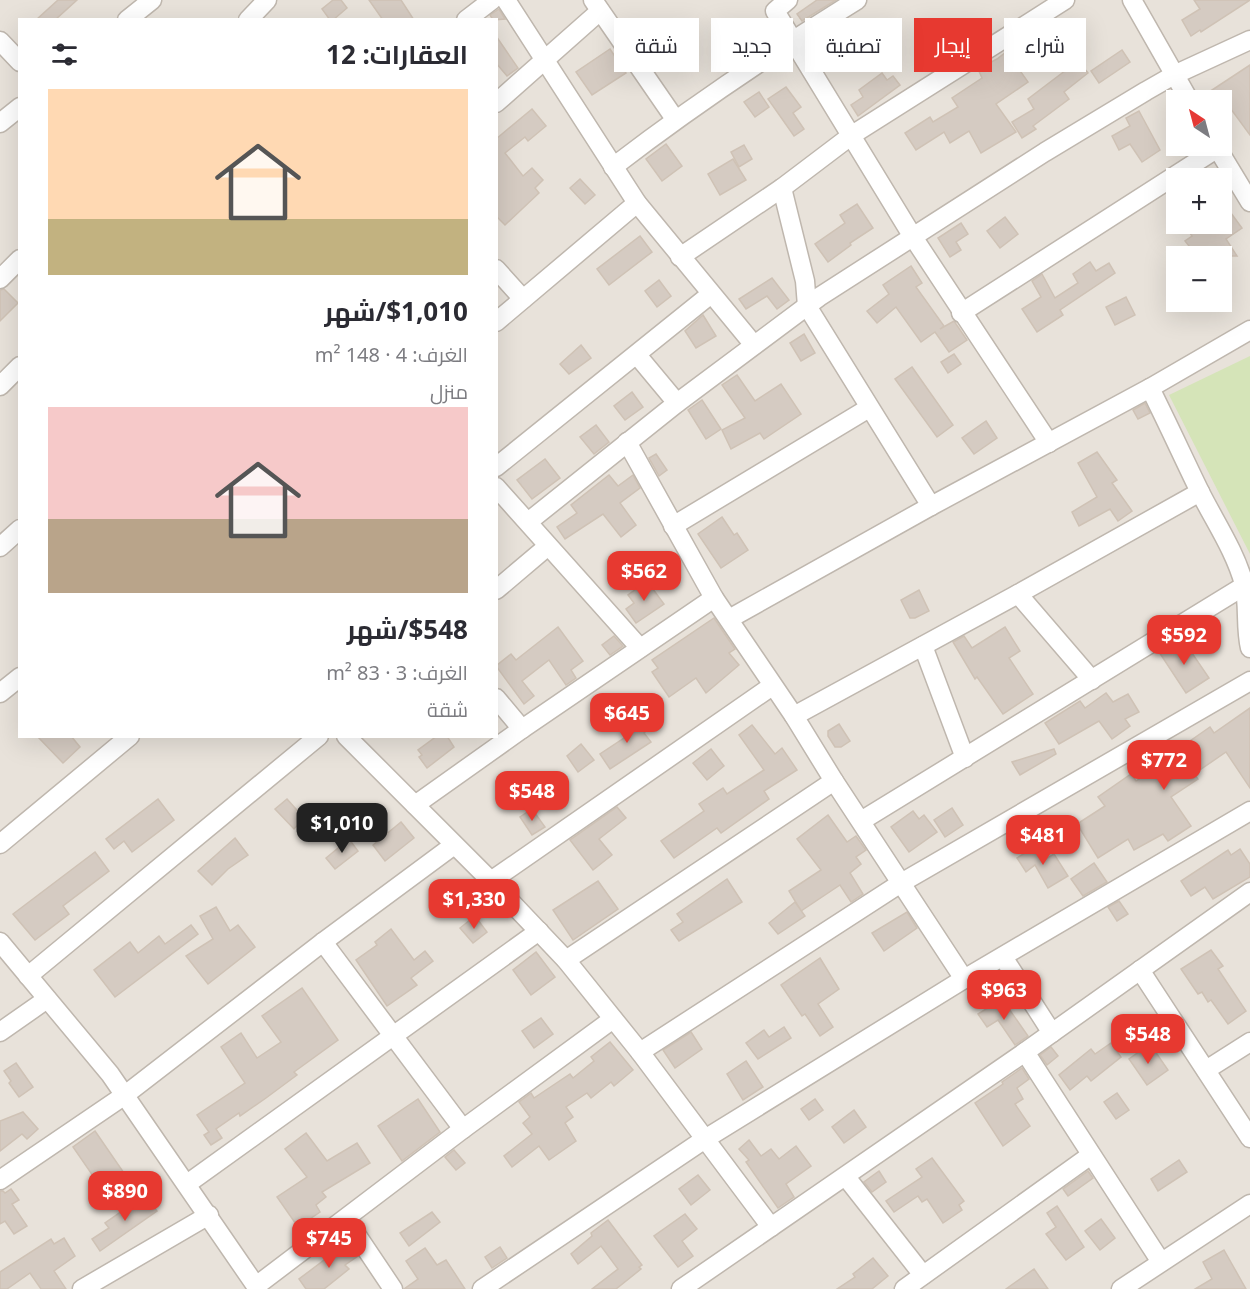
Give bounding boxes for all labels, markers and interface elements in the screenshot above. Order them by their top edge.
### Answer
chip: شقة [614,18,699,72]
chip: جديد [711,18,793,72]
chip: تصفية [805,18,902,72]
chip: إيجار [914,18,992,72]
chip: شراء [1004,18,1086,72]
text: العقارات: 12 [326,36,468,72]
icon: filters [48,38,81,71]
north arrow [1166,90,1232,156]
map controls [1166,90,1232,312]
icon: home [204,128,312,236]
button: + [1166,168,1232,234]
button: − [1166,246,1232,312]
text: $1,010/شهر [325,293,468,329]
text: الغرف: 4 · 148 m² [315,341,468,368]
text: منزل [430,378,468,405]
icon: home [204,446,312,554]
pin: $562 [608,551,680,602]
text: $562 [621,557,667,584]
text: $548/شهر [347,611,468,647]
pin: $592 [1148,615,1220,666]
text: $592 [1161,621,1207,648]
text: الغرف: 3 · 83 m² [326,659,468,686]
pin: $645 [591,693,663,744]
text: شقة [427,696,468,723]
text: $645 [604,699,650,726]
pin: $772 [1128,740,1200,791]
text: $772 [1141,746,1187,773]
pin: $548 [496,771,568,822]
text: $548 [509,777,555,804]
pin: $1,010 [293,803,391,854]
text: $1,010 [311,809,373,836]
pin: $481 [1007,815,1079,866]
text: $481 [1020,821,1066,848]
pin: $1,330 [425,879,523,930]
text: $1,330 [443,885,505,912]
pin: $963 [968,970,1040,1021]
text: $963 [981,976,1027,1003]
pin: $548 [1112,1014,1184,1065]
text: $548 [1125,1020,1171,1047]
pin: $890 [89,1171,161,1222]
text: $890 [102,1177,148,1204]
pin: $745 [293,1218,365,1269]
text: $745 [306,1224,352,1251]

